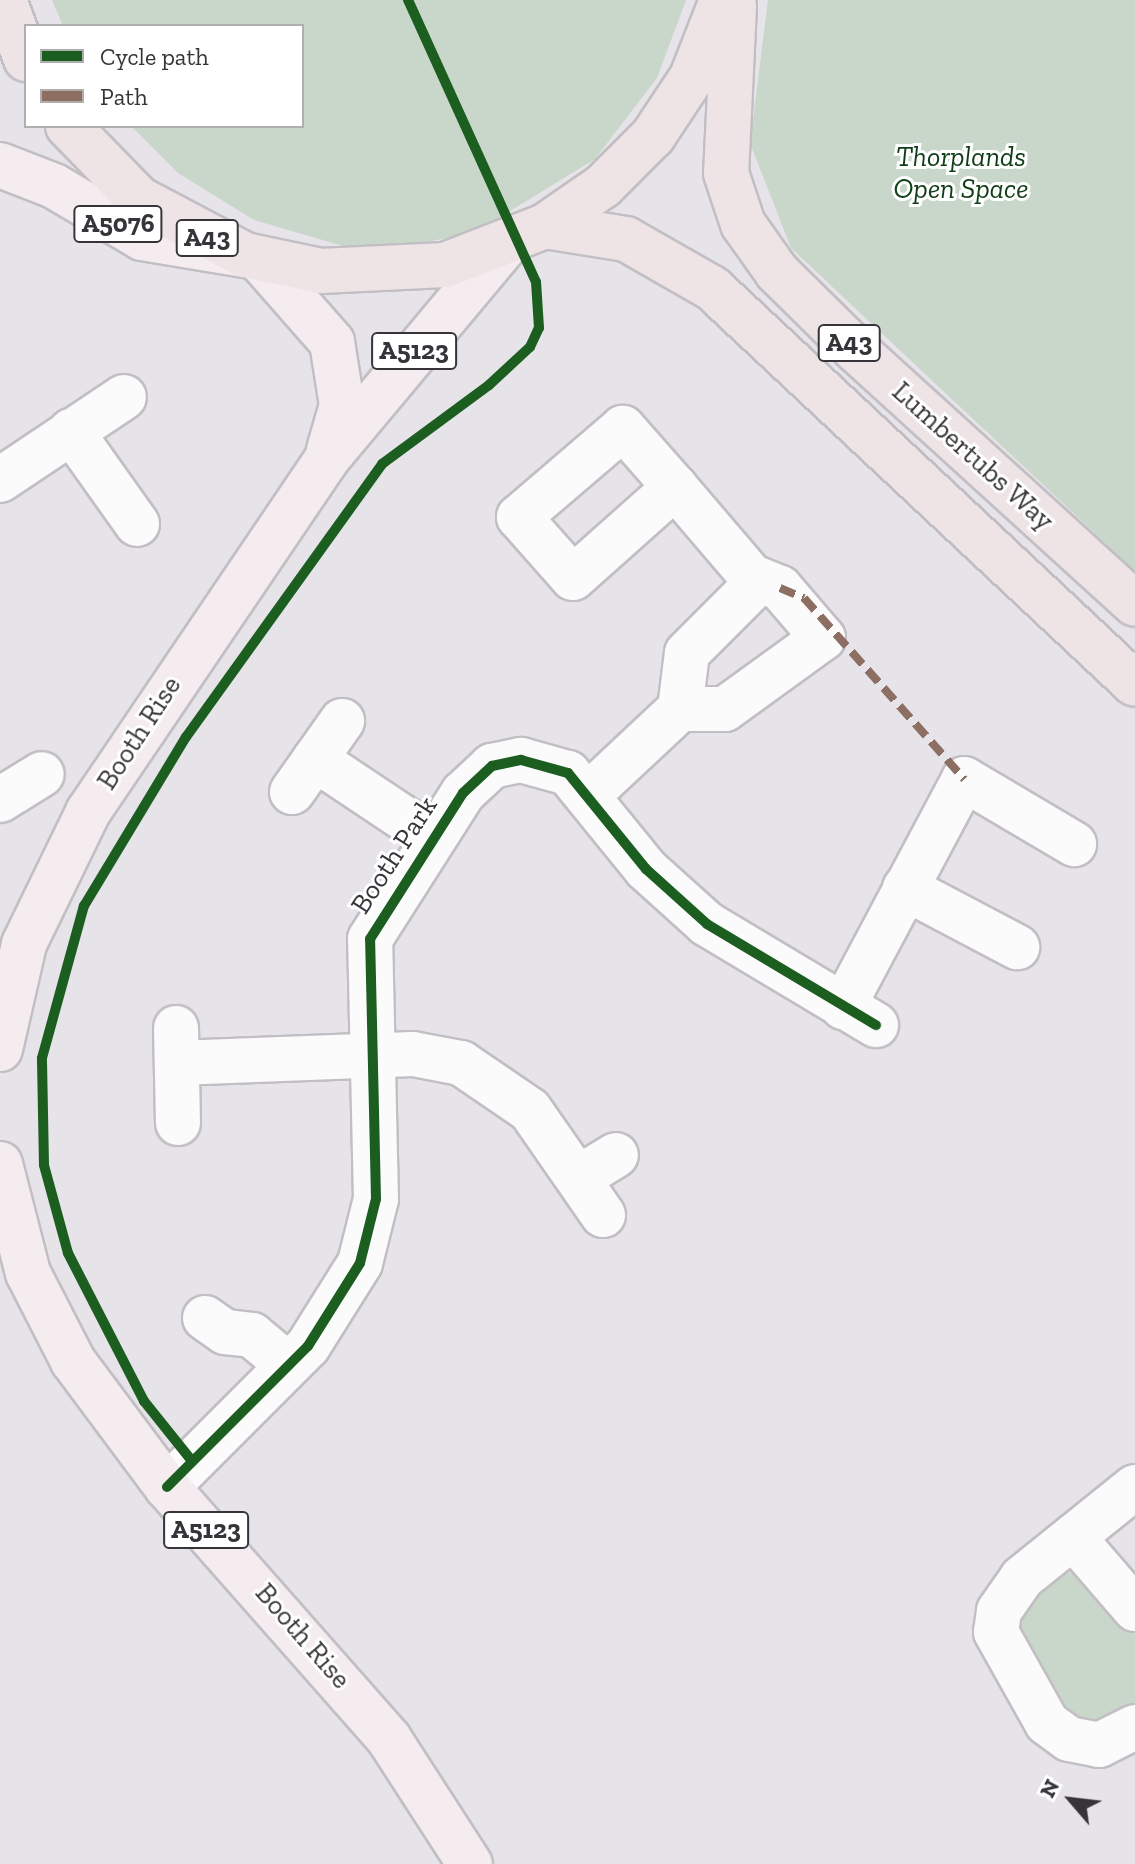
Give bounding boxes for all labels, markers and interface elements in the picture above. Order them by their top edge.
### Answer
legend [24,24,304,128]
text: Cycle path [100,42,209,71]
text: Path [100,82,148,111]
park label: Thorplands Open Space [893,140,1029,206]
road number: A5076 [72,202,164,246]
road number: A43 [175,216,239,260]
road number: A43 [817,321,881,365]
road number: A5123 [370,329,458,373]
street label: Lumbertubs Way [885,374,1061,538]
street label: Booth Rise [90,670,188,796]
street label: Booth Park [344,790,444,920]
road number: A5123 [162,1508,250,1552]
street label: Booth Rise [248,1576,358,1696]
north arrow [1031,1760,1111,1840]
text: N [1034,1775,1065,1802]

